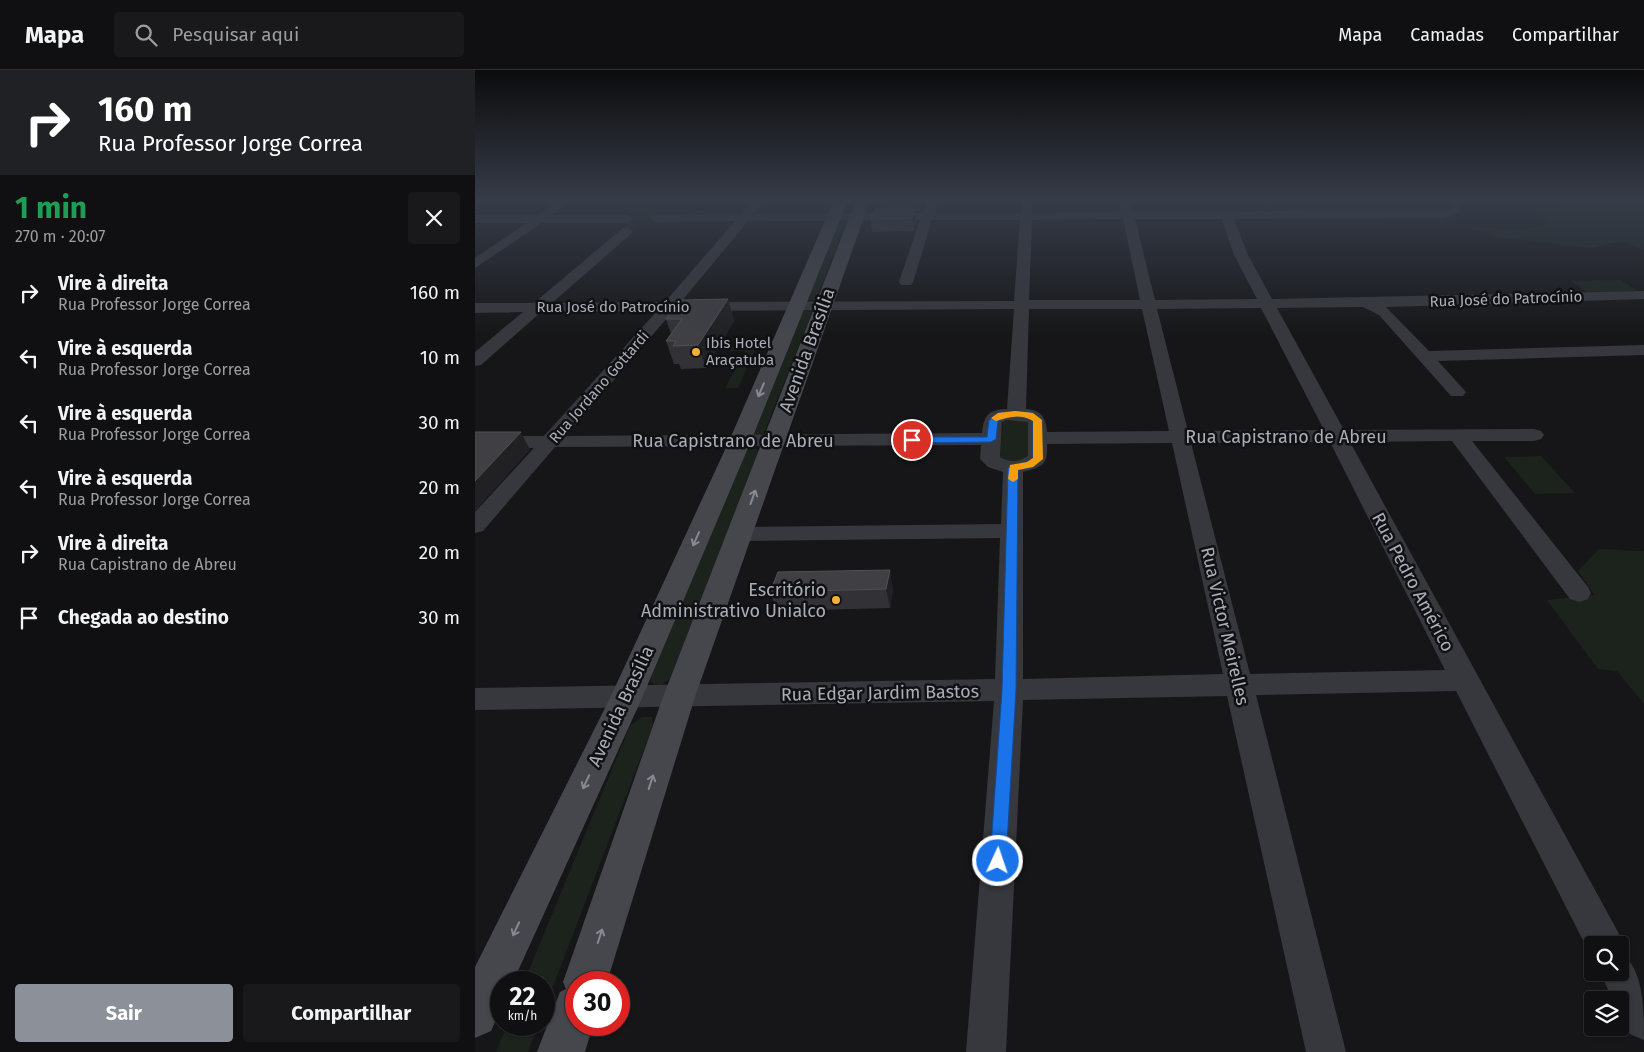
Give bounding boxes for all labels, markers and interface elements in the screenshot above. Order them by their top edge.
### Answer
search box [114,12,464,57]
text: Mapa [25,21,84,49]
icon: search [132,21,160,49]
text: Pesquisar aqui [172,23,299,46]
text: Mapa [1338,24,1382,46]
text: Camadas [1410,24,1484,46]
text: Compartilhar [1512,24,1619,46]
text: 160 m [98,88,192,130]
icon: right [15,90,80,155]
text: Rua Professor Jorge Correa [98,130,363,157]
text: 1 min [15,190,87,226]
button: close [408,192,460,244]
text: 270 m · 20:07 [15,227,105,246]
text: Vire à direita [58,272,168,295]
icon: right [15,279,43,307]
text: 160 m [410,281,460,304]
street label: Avenida Brasília [774,285,840,415]
street label: Rua José do Patrocínio [1429,287,1583,311]
text: Rua Professor Jorge Correa [58,295,251,314]
street label: Rua José do Patrocínio [537,298,689,316]
street label: Rua Jordano Gottardi [545,327,653,447]
place label: Ibis Hotel Araçatuba [706,334,774,369]
text: Vire à esquerda [58,337,192,360]
icon: left [15,344,43,372]
text: 10 m [420,346,460,369]
marker: Ibis Hotel Araçatuba [690,346,702,358]
text: Rua Professor Jorge Correa [58,360,251,379]
one-way arrow [755,382,765,397]
text: Vire à esquerda [58,402,192,425]
icon: left [15,409,43,437]
text: 30 m [419,411,460,434]
pin [891,419,933,461]
text: Rua Professor Jorge Correa [58,425,251,444]
icon: arrive [898,426,926,454]
street label: Rua Capistrano de Abreu [1185,426,1387,448]
street label: Rua Capistrano de Abreu [632,430,834,452]
text: Vire à esquerda [58,467,192,490]
icon: left [15,474,43,502]
text: 20 m [419,476,460,499]
text: Rua Professor Jorge Correa [58,490,251,509]
one-way arrow [749,490,758,505]
street label: Rua Pedro Américo [1367,509,1459,655]
one-way arrow [691,531,701,546]
text: Vire à direita [58,532,168,555]
icon: right [15,539,43,567]
text: 20 m [419,541,460,564]
street label: Rua Victor Meirelles [1196,545,1254,707]
text: Rua Capistrano de Abreu [58,555,237,574]
place label: Escritório Administrativo Unialco [641,579,826,622]
marker: Escritório Administrativo Unialco [830,594,842,606]
icon: arrive [15,604,43,632]
text: Chegada ao destino [58,606,229,629]
text: 30 m [419,606,460,629]
street label: Avenida Brasília [583,642,659,770]
street label: Rua Edgar Jardim Bastos [781,680,979,706]
one-way arrow [580,775,590,790]
one-way arrow [647,775,656,790]
position arrow [971,834,1023,886]
one-way arrow [511,921,520,936]
one-way arrow [596,929,605,945]
map controls [1584,936,1629,1036]
button: search [1584,936,1629,981]
speed limit sign: 30 [565,971,630,1036]
text: 22 [510,982,535,1012]
button: Sair [15,984,233,1042]
button: Compartilhar [243,984,460,1042]
button: layers [1584,991,1629,1036]
text: km/h [508,1009,537,1023]

